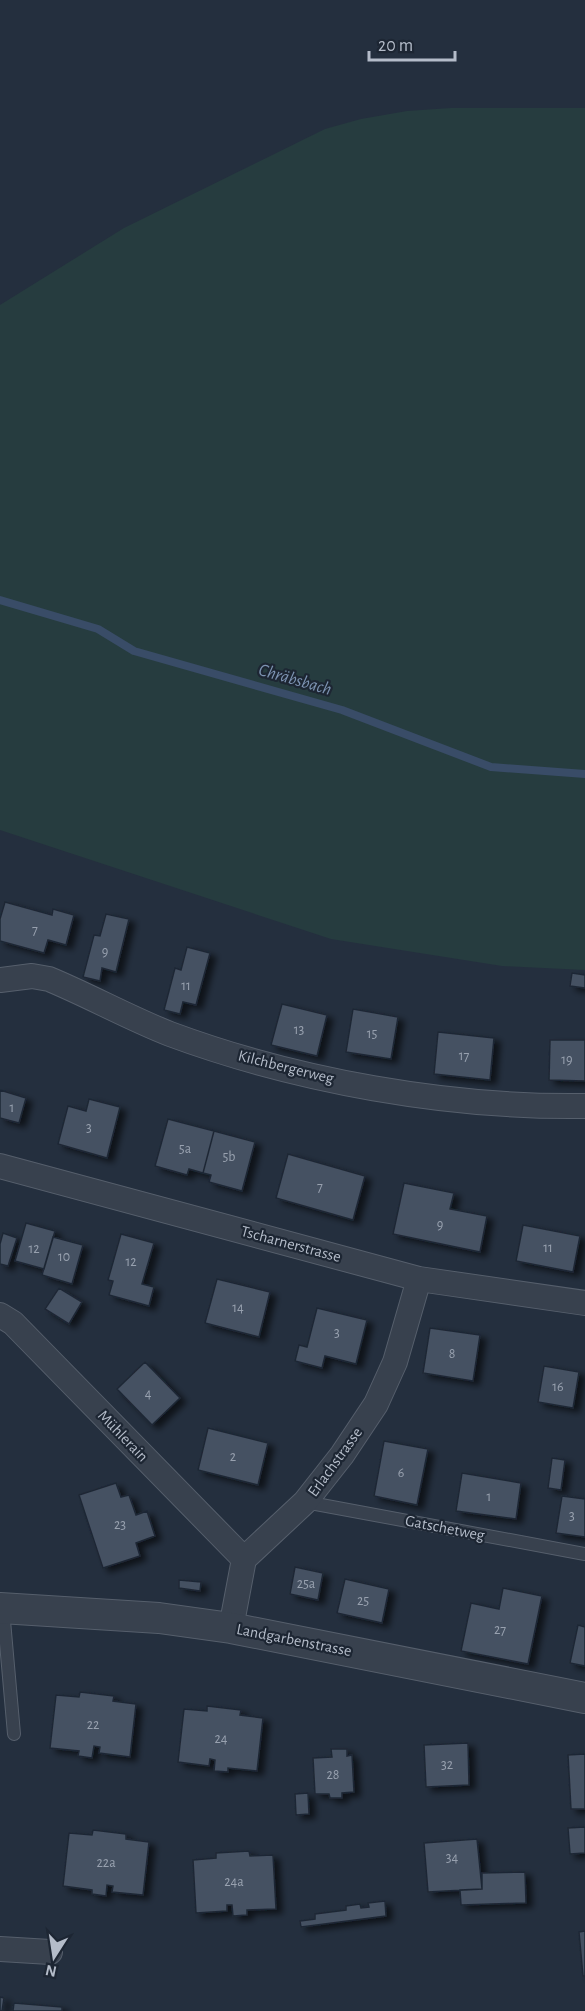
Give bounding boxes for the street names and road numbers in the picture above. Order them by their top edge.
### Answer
street label: Kilchbergerweg [237,1047,336,1087]
street label: Tscharnerstrasse [239,1223,343,1265]
street label: Mühlerain [95,1407,151,1465]
street label: Erlachstrasse [305,1424,365,1500]
street label: Gatschetweg [404,1512,486,1544]
street label: Landgarbenstrasse [235,1621,353,1659]

